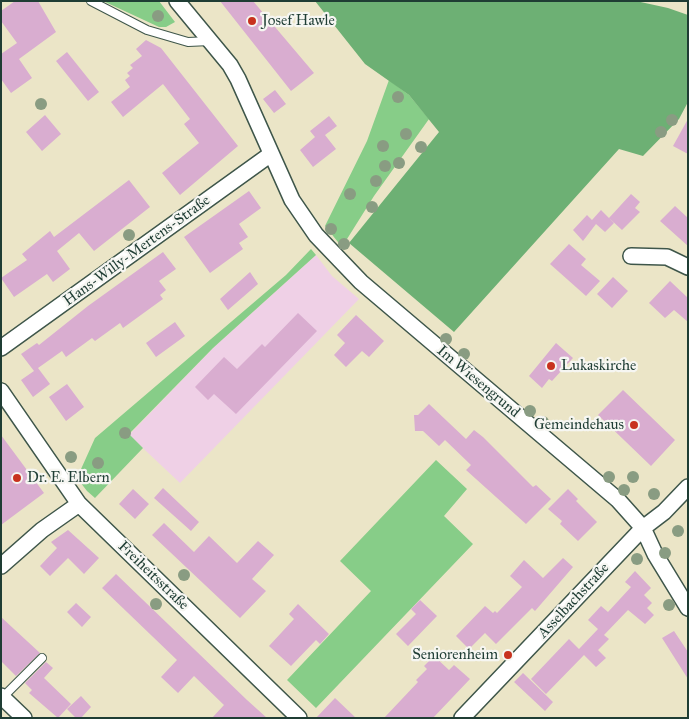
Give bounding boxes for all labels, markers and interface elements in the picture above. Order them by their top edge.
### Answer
place label: Josef Hawle [262,12,335,30]
marker: Josef Hawle [246,15,258,27]
street label: Hans-Willy-Mertens-Straße [60,192,214,310]
street label: Im Wiesengrund [433,342,523,422]
place label: Lukaskirche [561,357,636,375]
marker: Lukaskirche [545,360,557,372]
place label: Gemeindehaus [534,416,624,434]
marker: Gemeindehaus [628,419,640,431]
place label: Dr. E. Elbern [27,469,110,487]
marker: Dr. E. Elbern [11,472,23,484]
street label: Freiheitsstraße [114,538,192,614]
street label: Asselbachstraße [535,560,613,642]
place label: Seniorenheim [412,646,498,664]
marker: Seniorenheim [502,649,514,661]

